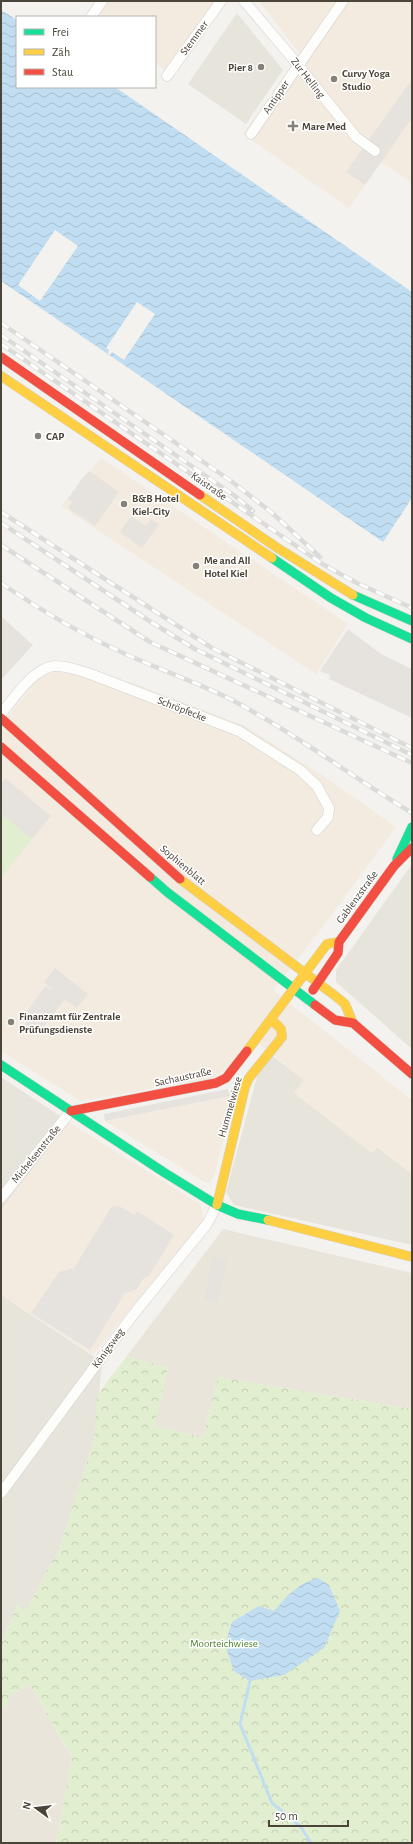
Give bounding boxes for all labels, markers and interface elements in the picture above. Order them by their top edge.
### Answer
legend [16,16,156,88]
street label: Stemmer [178,18,210,57]
text: Frei [52,26,69,38]
text: Zäh [52,46,70,58]
street label: Zur Helling [289,56,328,101]
place label: Pier 8 [228,62,253,73]
marker: Pier 8 [256,62,266,72]
text: Stau [52,66,73,78]
place label: Curvy Yoga Studio [342,68,391,92]
marker: Curvy Yoga Studio [329,74,339,84]
street label: Antipper [261,78,291,116]
marker: Mare Med [287,120,299,132]
place label: Mare Med [302,121,346,132]
marker: CAP [33,431,43,441]
place label: CAP [46,431,64,442]
street label: Kaistraße [189,470,229,502]
place label: B&B Hotel Kiel-City [132,493,179,517]
marker: B&B Hotel Kiel-City [119,499,129,509]
place label: Me and All Hotel Kiel [204,555,251,579]
marker: Me and All Hotel Kiel [191,561,201,571]
street label: Schröpfecke [156,695,208,723]
street label: Sophienblatt [158,843,208,887]
street label: Gablenzstraße [334,868,380,926]
place label: Finanzamt für Zentrale Prüfungsdienste [19,1011,120,1035]
marker: Finanzamt für Zentrale Prüfungsdienste [6,1017,16,1027]
street label: Sachaustraße [154,1066,212,1088]
street label: Hummelwiese [216,1075,244,1139]
street label: Michelsenstraße [9,1123,63,1185]
street label: Königsweg [90,1325,126,1370]
park label: Moorteichwiese [190,1638,258,1649]
north arrow [16,1788,56,1828]
text: N [21,1800,33,1811]
scale bar [269,1802,348,1828]
text: 50 m [275,1810,298,1822]

